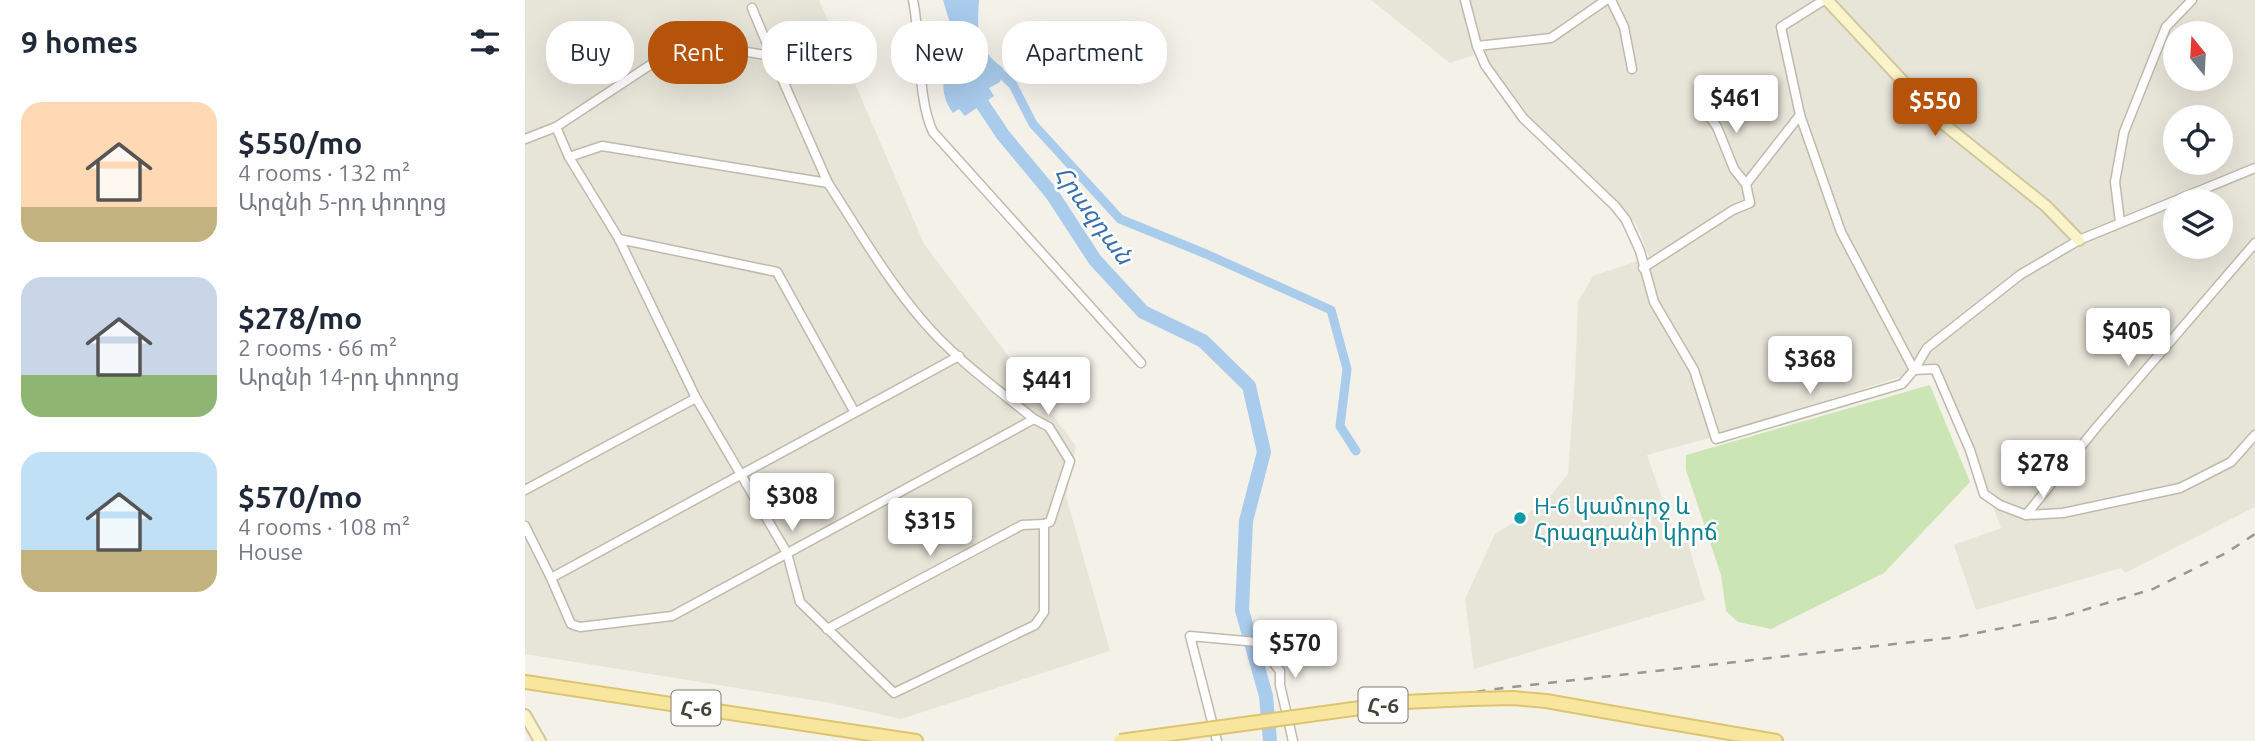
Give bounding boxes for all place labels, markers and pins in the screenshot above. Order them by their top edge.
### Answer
pin: $461 [1695,76,1777,135]
pin: $550 [1894,78,1976,138]
pin: $405 [2087,308,2169,368]
pin: $368 [1769,336,1851,396]
pin: $441 [1007,358,1089,417]
pin: $278 [2002,440,2084,500]
pin: $308 [751,474,833,533]
place label: H-6 կամուրջ և Հրազդանի կիրճ [1534,493,1718,546]
pin: $315 [889,498,971,558]
marker: H-6 կամուրջ և Հրազդանի կիրճ [1512,510,1528,526]
pin: $570 [1254,620,1336,680]

